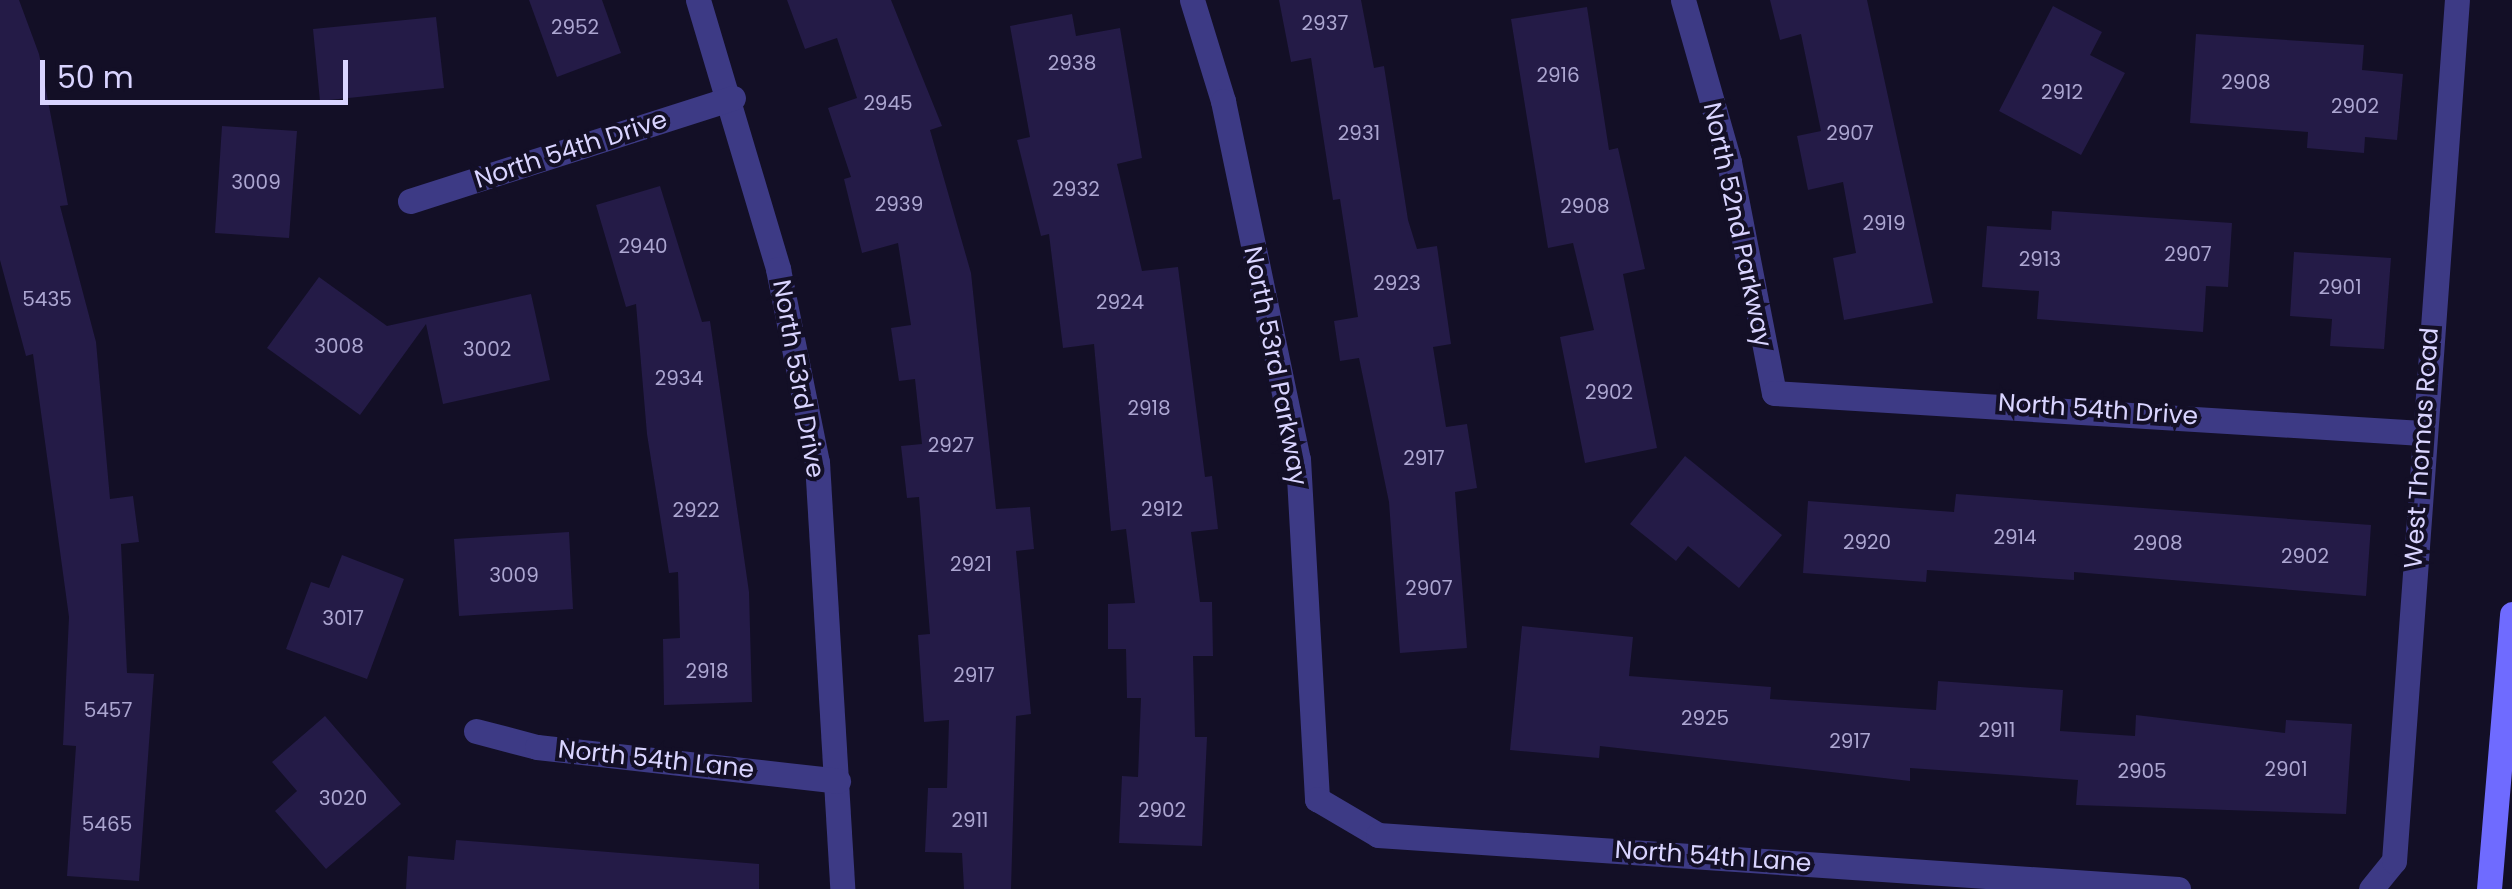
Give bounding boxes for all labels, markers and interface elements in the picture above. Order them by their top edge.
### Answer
house number: 2937 [1302,11,1348,35]
house number: 2952 [551,15,599,39]
scale bar [45,40,352,102]
house number: 2938 [1048,51,1096,75]
text: 50 m [57,56,134,99]
house number: 2916 [1536,63,1580,87]
house number: 2908 [2221,70,2271,94]
house number: 2912 [2041,80,2083,104]
house number: 2945 [863,91,913,115]
house number: 2902 [2331,94,2379,118]
street label: North 52nd Parkway [1696,100,1778,350]
street label: North 54th Drive [471,105,671,195]
house number: 2931 [1338,121,1380,145]
house number: 2907 [1826,121,1874,145]
house number: 3009 [231,170,281,194]
house number: 2932 [1052,177,1100,201]
house number: 2939 [875,192,923,216]
house number: 2908 [1560,194,1610,218]
house number: 2919 [1862,211,1906,235]
house number: 2940 [618,234,668,258]
house number: 2907 [2164,242,2212,266]
street label: North 53rd Parkway [1237,244,1313,488]
house number: 2913 [2019,247,2061,271]
house number: 2923 [1373,271,1421,295]
house number: 2901 [2318,275,2362,299]
street label: North 53rd Drive [766,278,830,480]
house number: 5435 [22,287,72,311]
house number: 2924 [1096,290,1144,314]
street label: West Thomas Road [2399,326,2445,570]
house number: 3008 [314,334,364,358]
house number: 3002 [463,337,511,361]
house number: 2934 [655,366,703,390]
house number: 2902 [1585,380,1633,404]
street label: North 54th Drive [1997,388,2199,432]
house number: 2918 [1127,396,1171,420]
house number: 2927 [928,433,974,457]
house number: 2917 [1403,446,1445,470]
house number: 2912 [1141,497,1183,521]
house number: 2922 [672,498,720,522]
house number: 2914 [1993,525,2037,549]
house number: 2920 [1843,530,1891,554]
house number: 2908 [2133,531,2183,555]
house number: 2902 [2281,544,2329,568]
house number: 2921 [950,552,992,576]
house number: 3009 [489,563,539,587]
house number: 2907 [1405,576,1453,600]
house number: 3017 [322,606,364,630]
house number: 2918 [685,659,729,683]
house number: 2917 [953,663,995,687]
house number: 5457 [84,698,132,722]
house number: 2925 [1681,706,1729,730]
house number: 2911 [1979,718,2015,742]
house number: 2917 [1829,729,1871,753]
street label: North 54th Lane [556,735,756,785]
house number: 2901 [2264,757,2308,781]
house number: 2905 [2117,759,2167,783]
house number: 3020 [319,786,367,810]
house number: 2902 [1138,798,1186,822]
house number: 2911 [952,808,988,832]
house number: 5465 [82,812,132,836]
street label: North 54th Lane [1614,835,1812,879]

